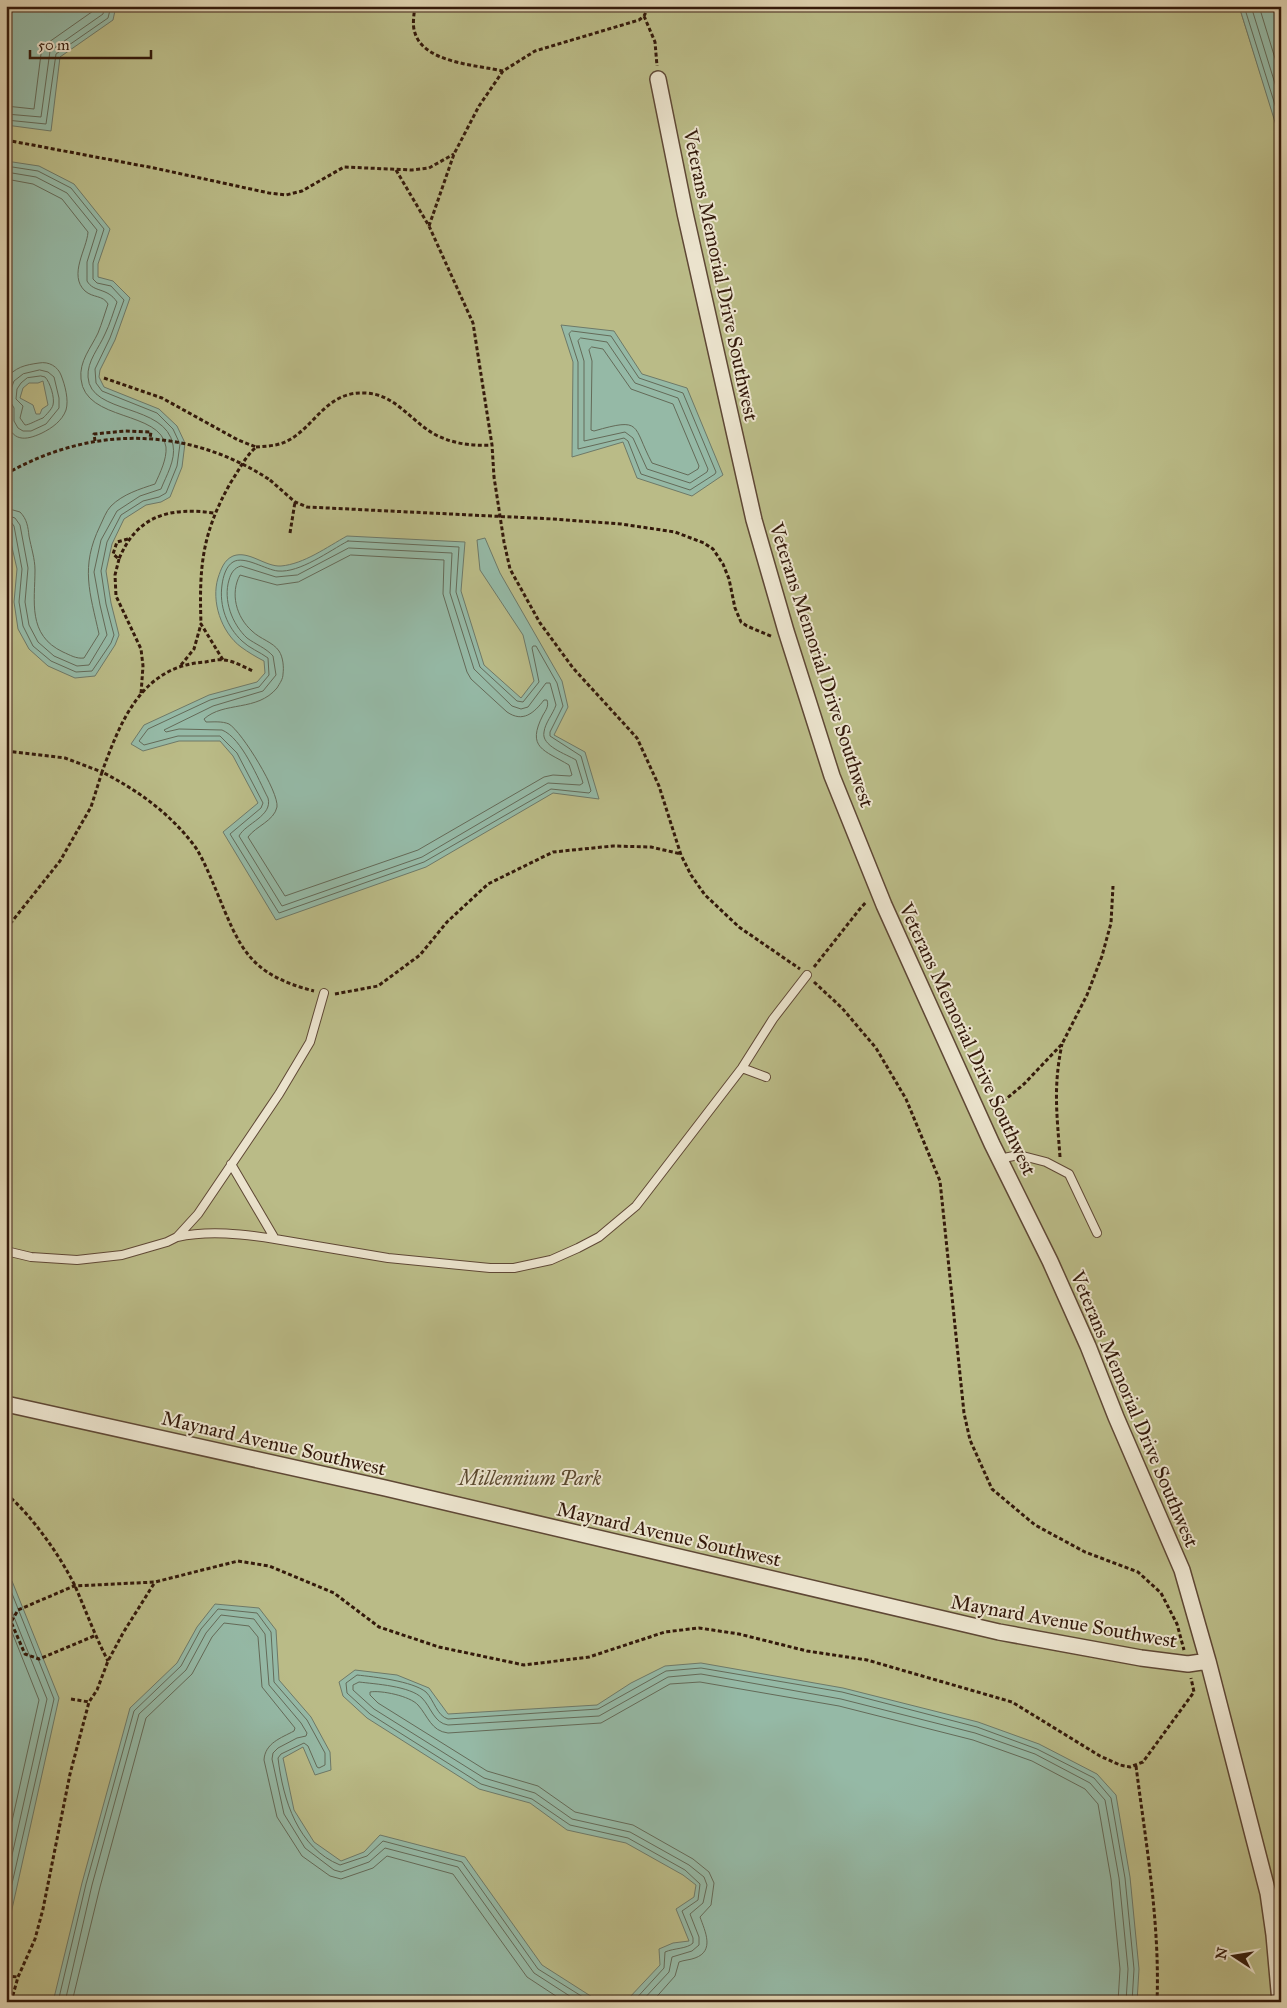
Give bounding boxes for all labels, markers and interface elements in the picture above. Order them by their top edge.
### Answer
scale bar [30,28,151,60]
text: 50 m [38,36,70,54]
street label: Veterans Memorial Drive Southwest [678,126,764,423]
street label: Veterans Memorial Drive Southwest [764,519,879,810]
street label: Veterans Memorial Drive Southwest [894,898,1042,1179]
street label: Veterans Memorial Drive Southwest [1065,1266,1204,1551]
street label: Maynard Avenue Southwest [159,1405,389,1481]
park label: Millennium Park [457,1466,601,1490]
street label: Maynard Avenue Southwest [554,1496,784,1572]
street label: Maynard Avenue Southwest [949,1589,1179,1653]
north arrow [1210,1930,1260,1980]
text: N [1212,1946,1231,1961]

